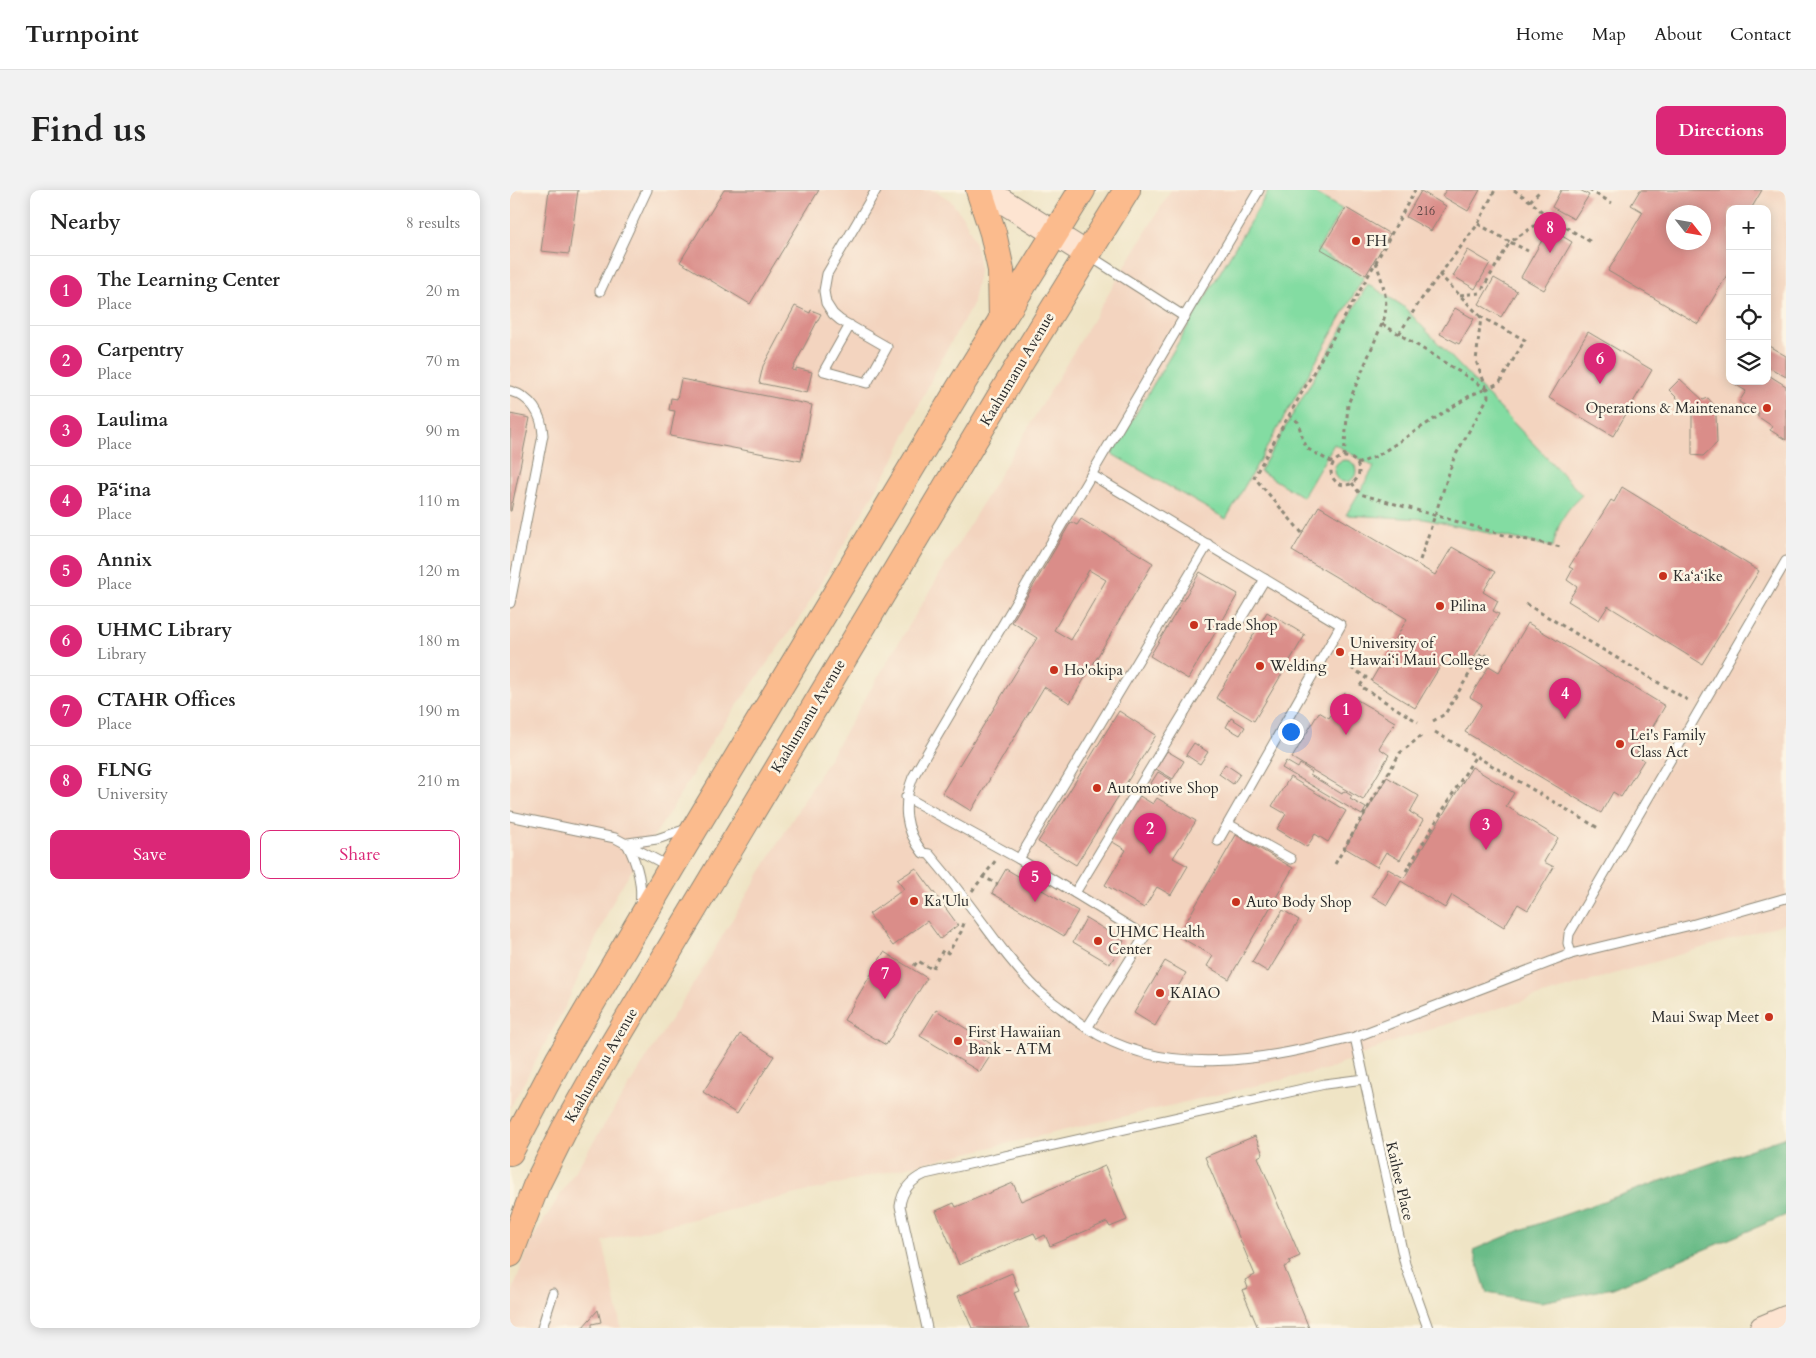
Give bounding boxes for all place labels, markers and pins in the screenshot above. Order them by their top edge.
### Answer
pin: 8 [1534,212,1566,253]
place label: FH [1366,231,1388,251]
marker: FH [1350,235,1362,247]
pin: 6 [1584,343,1616,384]
place label: Operations & Maintenance [1585,398,1757,418]
marker: Operations & Maintenance [1761,402,1773,414]
place label: Ka‘a‘ike [1673,566,1723,586]
marker: Ka‘a‘ike [1657,570,1669,582]
place label: Pilina [1450,596,1487,616]
marker: Pilina [1434,600,1446,612]
place label: Trade Shop [1204,615,1278,635]
marker: Trade Shop [1188,619,1200,631]
place label: University of Hawai‘i Maui College [1350,633,1490,670]
marker: University of Hawai‘i Maui College [1334,646,1346,658]
place label: Welding [1269,656,1327,676]
place label: Ho'okipa [1064,660,1123,680]
marker: Welding [1254,660,1266,672]
marker: Ho'okipa [1048,664,1060,676]
pin: 4 [1549,678,1581,719]
pin: 1 [1330,694,1362,735]
place label: Lei's Family Class Act [1630,725,1706,762]
marker: Lei's Family Class Act [1614,738,1626,750]
place label: Automotive Shop [1107,778,1219,798]
marker: Automotive Shop [1091,782,1103,794]
pin: 3 [1470,809,1502,850]
pin: 2 [1134,813,1166,854]
pin: 5 [1019,861,1051,902]
place label: Ka'Ulu [924,891,969,911]
place label: Auto Body Shop [1246,892,1352,912]
marker: Ka'Ulu [908,895,920,907]
marker: Auto Body Shop [1230,896,1242,908]
place label: UHMC Health Center [1108,922,1206,959]
marker: UHMC Health Center [1092,935,1104,947]
pin: 7 [869,958,901,999]
place label: KAIAO [1170,983,1221,1003]
marker: KAIAO [1154,987,1166,999]
place label: Maui Swap Meet [1651,1007,1759,1027]
marker: Maui Swap Meet [1763,1011,1775,1023]
place label: First Hawaiian Bank - ATM [968,1022,1061,1059]
marker: First Hawaiian Bank - ATM [952,1035,964,1047]

